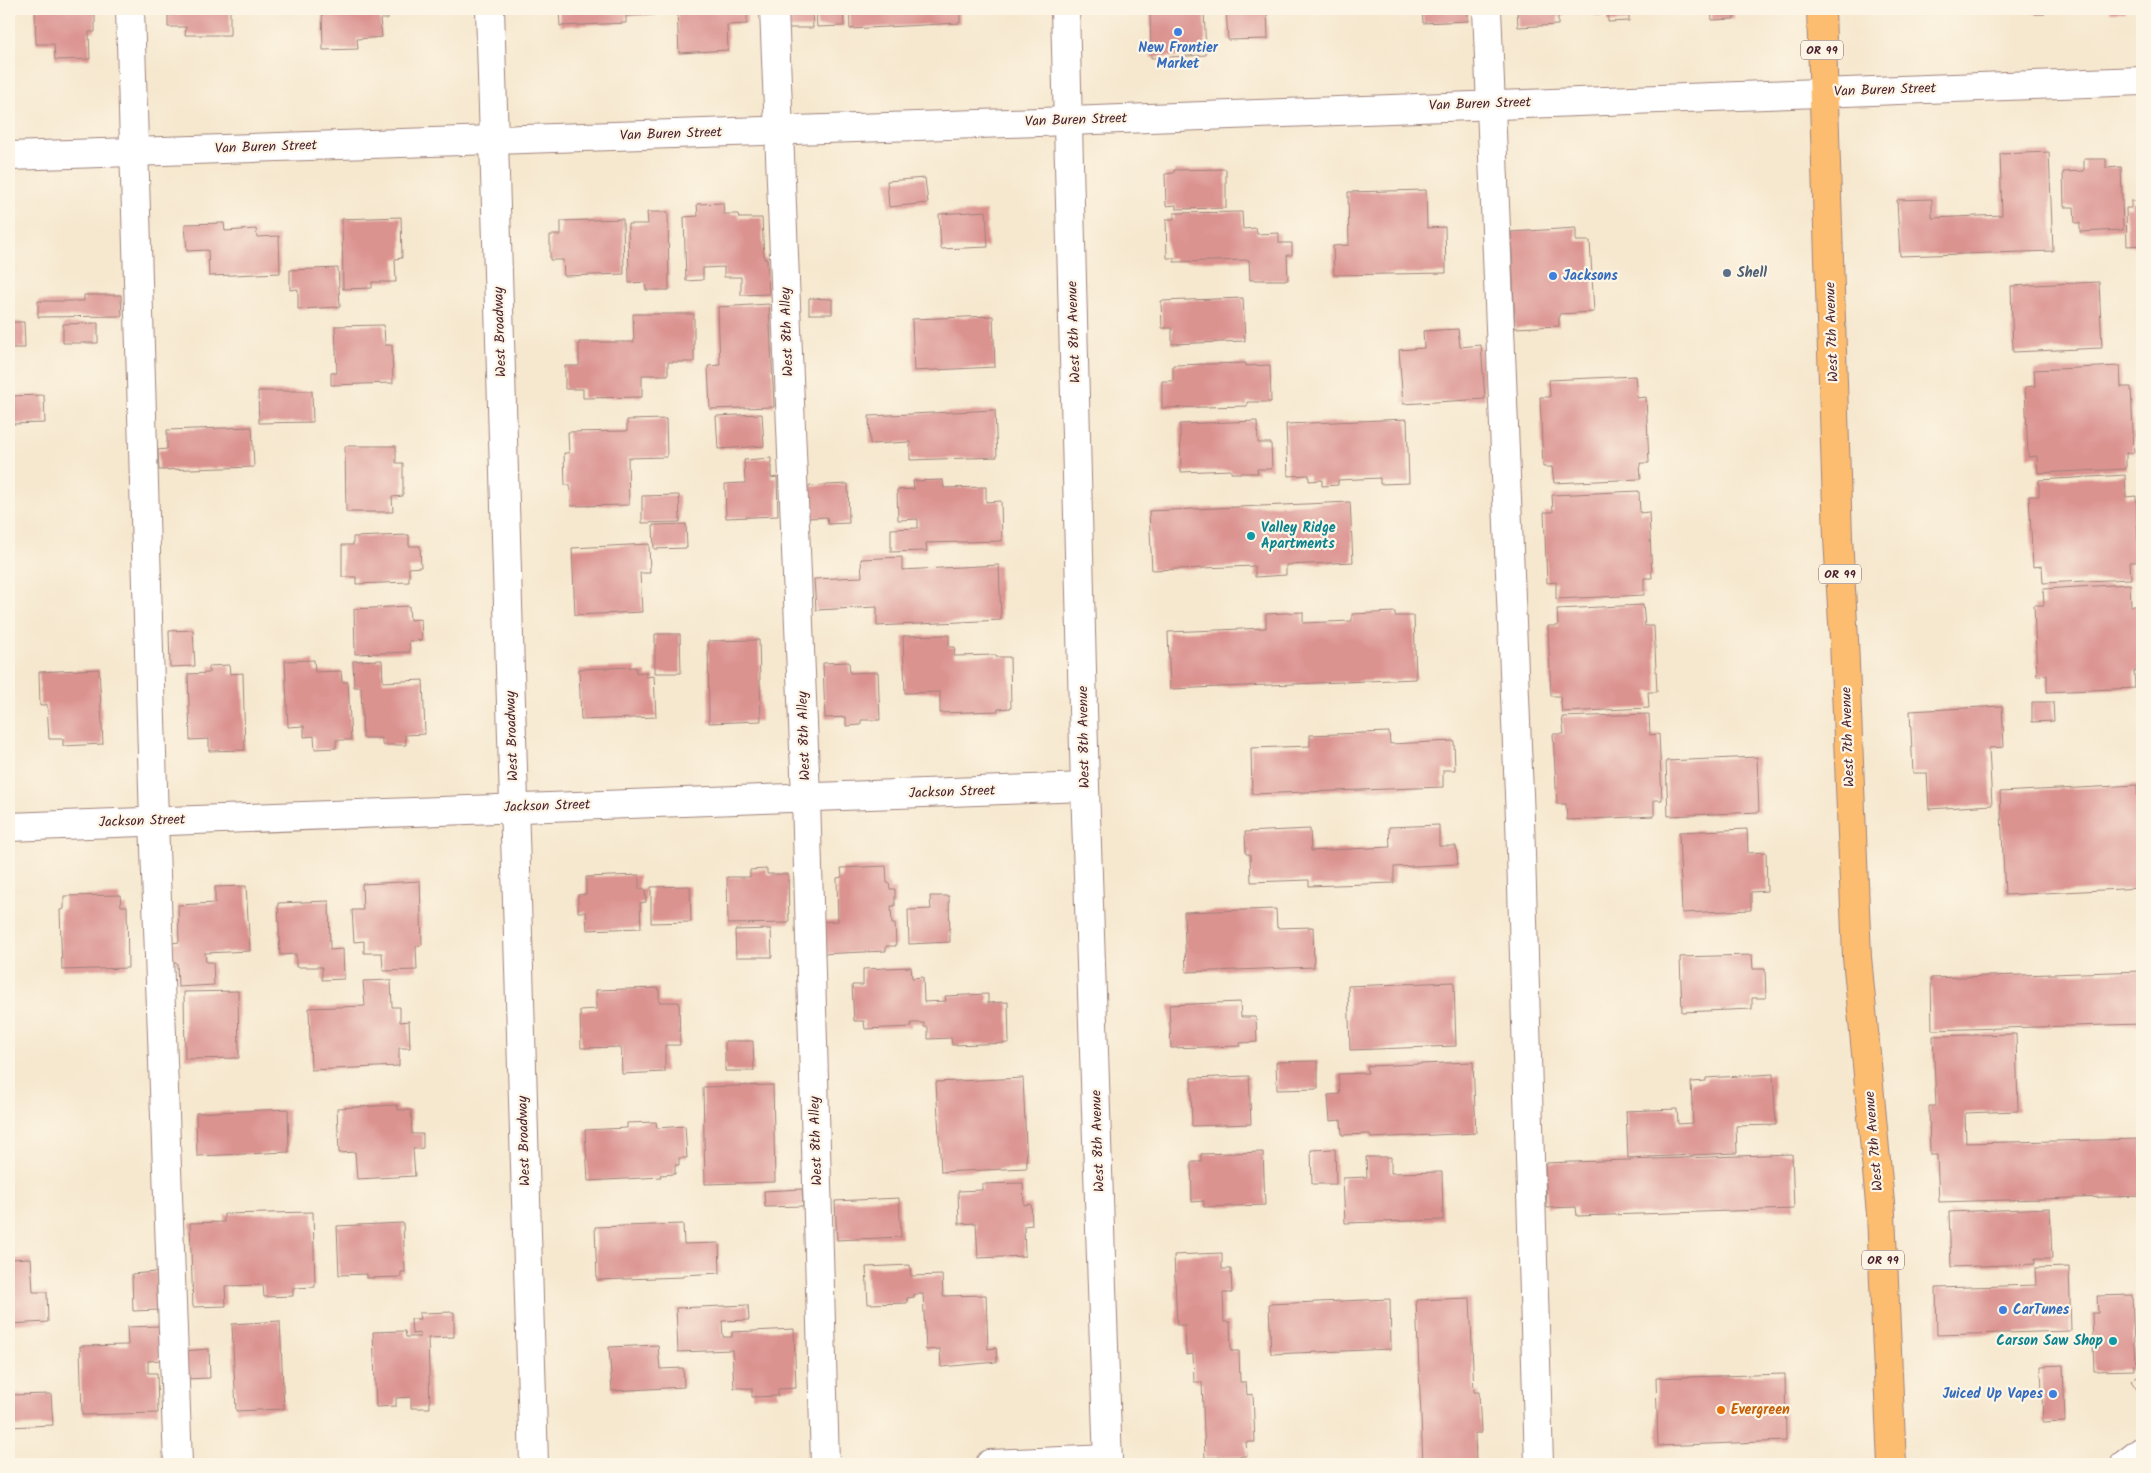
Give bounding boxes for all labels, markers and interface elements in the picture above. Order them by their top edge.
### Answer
marker: New Frontier Market [1172,26,1184,38]
place label: New Frontier Market [1138,37,1219,75]
road number: OR 99 [1801,40,1843,60]
street label: Van Buren Street [1834,77,1937,103]
street label: Van Buren Street [1429,91,1532,117]
street label: Van Buren Street [1025,107,1128,133]
street label: Van Buren Street [620,121,723,147]
street label: Van Buren Street [215,134,318,160]
place label: Shell [1737,262,1767,284]
place label: Jacksons [1563,265,1618,287]
marker: Shell [1721,267,1733,279]
marker: Jacksons [1547,270,1559,282]
street label: West 8th Avenue [1061,280,1087,384]
street label: West 7th Avenue [1819,281,1845,383]
street label: West Broadway [487,286,513,377]
street label: West 8th Alley [774,286,800,377]
place label: Valley Ridge Apartments [1261,517,1336,555]
marker: Valley Ridge Apartments [1245,530,1257,542]
road number: OR 99 [1819,564,1861,584]
street label: West 8th Avenue [1072,685,1096,788]
street label: West 7th Avenue [1835,686,1861,788]
street label: West Broadway [499,690,525,781]
street label: West 8th Alley [791,690,817,781]
street label: Jackson Street [908,779,996,805]
street label: Jackson Street [503,793,591,819]
street label: Jackson Street [98,808,186,834]
street label: West 8th Avenue [1085,1089,1111,1193]
street label: West 7th Avenue [1859,1089,1889,1192]
street label: West Broadway [511,1095,537,1186]
street label: West 8th Alley [803,1095,829,1186]
road number: OR 99 [1862,1250,1904,1270]
place label: CarTunes [2013,1299,2070,1321]
marker: CarTunes [1997,1304,2009,1316]
place label: Carson Saw Shop [1996,1330,2103,1352]
marker: Carson Saw Shop [2107,1335,2119,1347]
place label: Juiced Up Vapes [1942,1383,2043,1405]
marker: Juiced Up Vapes [2047,1388,2059,1400]
place label: Evergreen [1731,1399,1790,1421]
marker: Evergreen [1715,1404,1727,1416]

